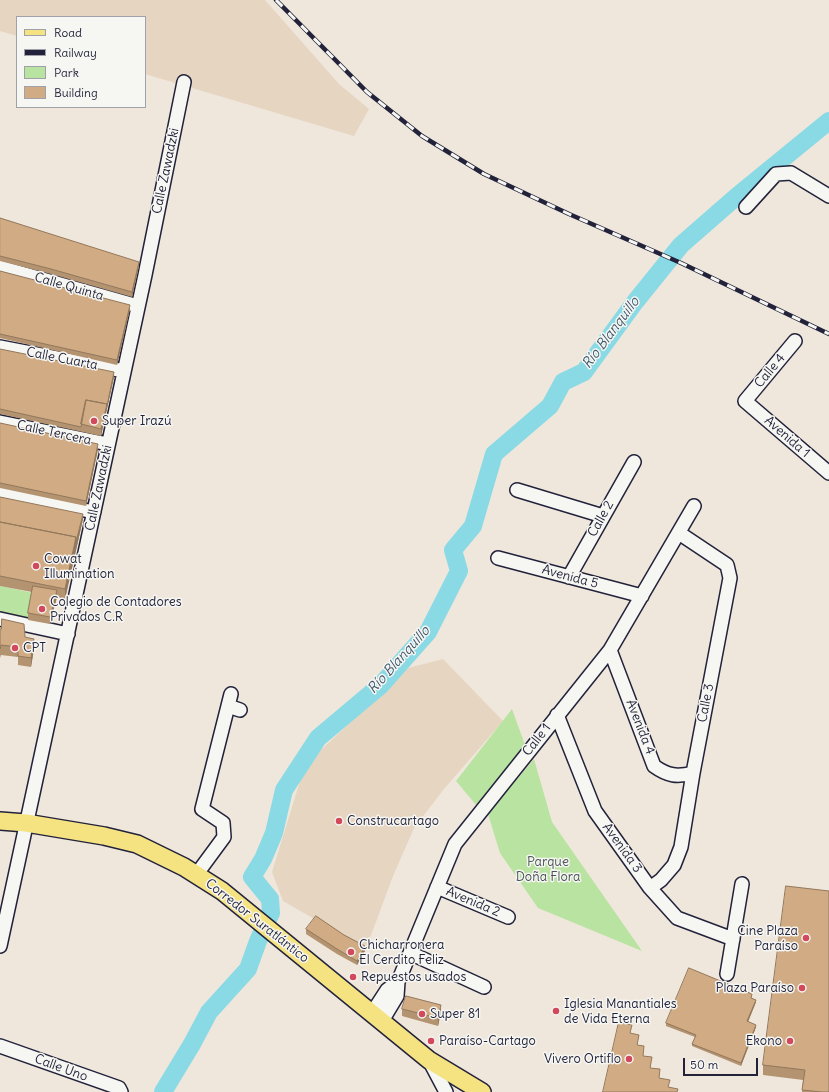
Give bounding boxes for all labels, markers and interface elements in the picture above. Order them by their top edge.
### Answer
legend [16,16,146,108]
text: Road [54,25,82,40]
text: Railway [54,45,97,60]
text: Park [54,65,79,80]
text: Building [54,85,98,100]
street label: Calle Zawadzki [149,127,183,215]
street label: Calle Quinta [33,270,105,304]
water label: Río Blanquillo [579,294,643,372]
street label: Calle Cuarta [25,344,99,374]
street label: Calle 4 [751,351,789,391]
place label: Super Irazú [102,413,172,429]
street label: Avenida 1 [761,413,813,461]
marker: Super Irazú [89,416,99,426]
street label: Calle Tercera [15,417,93,449]
street label: Calle Zawadzki [82,444,116,532]
street label: Calle 2 [585,498,617,540]
place label: Cowat Illumination [44,551,114,582]
marker: Cowat Illumination [31,561,41,571]
street label: Avenida 5 [540,562,600,592]
place label: Colegio de Contadores Privados C.R [50,594,182,625]
marker: Colegio de Contadores Privados C.R [37,604,47,614]
water label: Río Blanquillo [364,623,434,697]
place label: CPT [23,640,46,656]
marker: CPT [10,643,20,653]
street label: Calle 3 [695,682,717,724]
street label: Avenida 4 [622,697,658,757]
street label: Calle 1 [519,721,555,759]
place label: Construcartago [347,813,439,829]
marker: Construcartago [334,816,344,826]
street label: Avenida 3 [599,820,645,876]
park label: Parque Doña Flora [516,854,580,885]
street label: Corredor Suratlántico [202,876,312,966]
street label: Avenida 2 [444,884,502,920]
place label: Cine Plaza Paraíso [737,923,798,954]
marker: Cine Plaza Paraíso [801,933,811,943]
place label: Chicharronera El Cerdito Feliz [359,937,444,968]
marker: Chicharronera El Cerdito Feliz [346,947,356,957]
place label: Repuestos usados [361,969,466,985]
marker: Repuestos usados [348,972,358,982]
place label: Plaza Paraíso [716,980,794,996]
marker: Plaza Paraíso [797,983,807,993]
place label: Iglesia Manantiales de Vida Eterna [564,996,677,1027]
place label: Super 81 [430,1006,480,1022]
marker: Iglesia Manantiales de Vida Eterna [551,1006,561,1016]
marker: Super 81 [417,1009,427,1019]
place label: Paraíso-Cartago [439,1033,536,1049]
place label: Ekono [746,1033,782,1049]
marker: Paraíso-Cartago [426,1036,436,1046]
marker: Ekono [785,1036,795,1046]
scale bar [685,1050,760,1076]
street label: Calle Uno [32,1051,90,1085]
place label: Vivero Ortiflo [544,1051,621,1067]
marker: Vivero Ortiflo [624,1054,634,1064]
text: 50 m [690,1057,718,1072]

